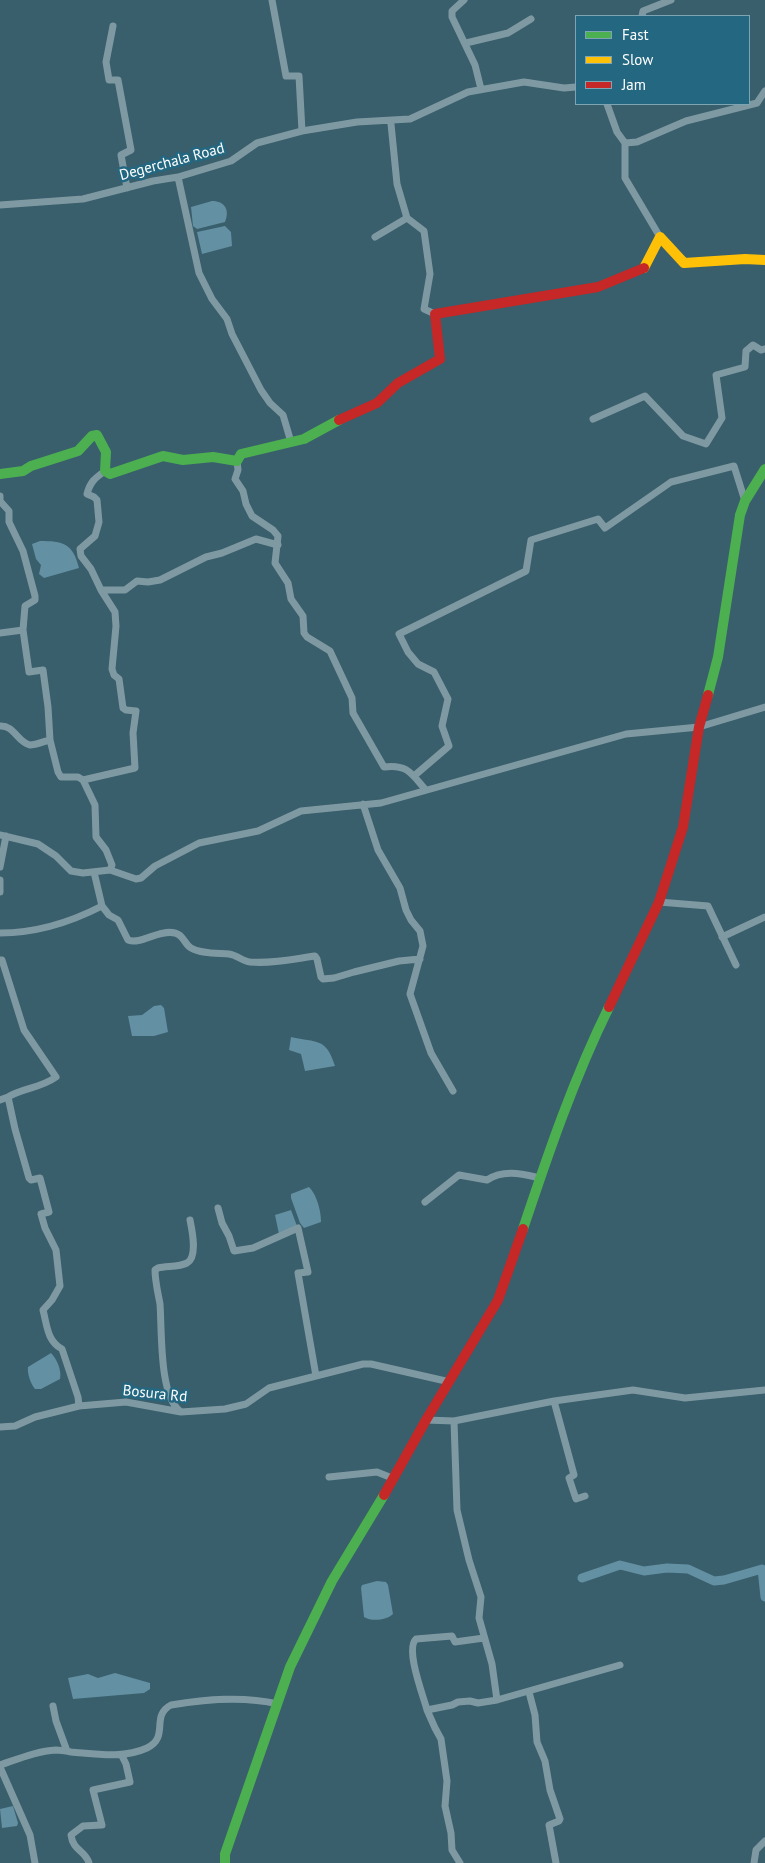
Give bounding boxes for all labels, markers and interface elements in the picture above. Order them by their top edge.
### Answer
legend [575,15,750,105]
text: Fast [622,25,649,44]
text: Slow [622,50,653,69]
text: Jam [622,75,646,94]
street label: Degerchala Road [117,139,227,185]
street label: Bosura Rd [122,1382,188,1406]

